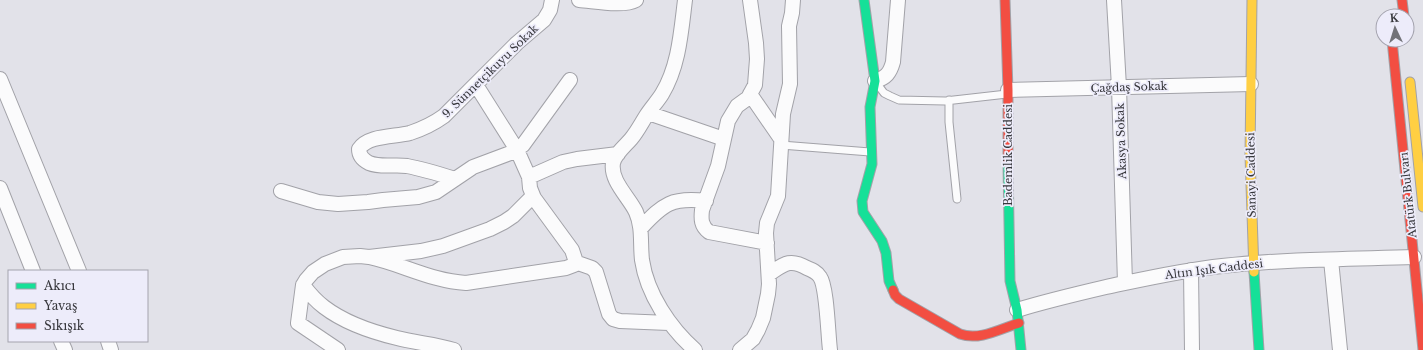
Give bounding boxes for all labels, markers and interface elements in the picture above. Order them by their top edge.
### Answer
north arrow [1375,8,1415,48]
text: K [1389,11,1400,25]
street label: 9. Sünnetçikuyu Sokak [439,21,541,121]
street label: Çağdaş Sokak [1090,79,1168,95]
street label: Akasya Sokak [1113,102,1129,180]
street label: Bademlik Caddesi [1001,104,1015,206]
street label: Sanayi Caddesi [1243,132,1259,218]
street label: Atatürk Bulvarı [1397,151,1420,240]
street label: Altın Işık Caddesi [1163,256,1264,282]
legend [8,270,148,342]
text: Akıcı [43,278,75,293]
text: Yavaş [43,298,77,313]
text: Sıkışık [44,318,85,333]

